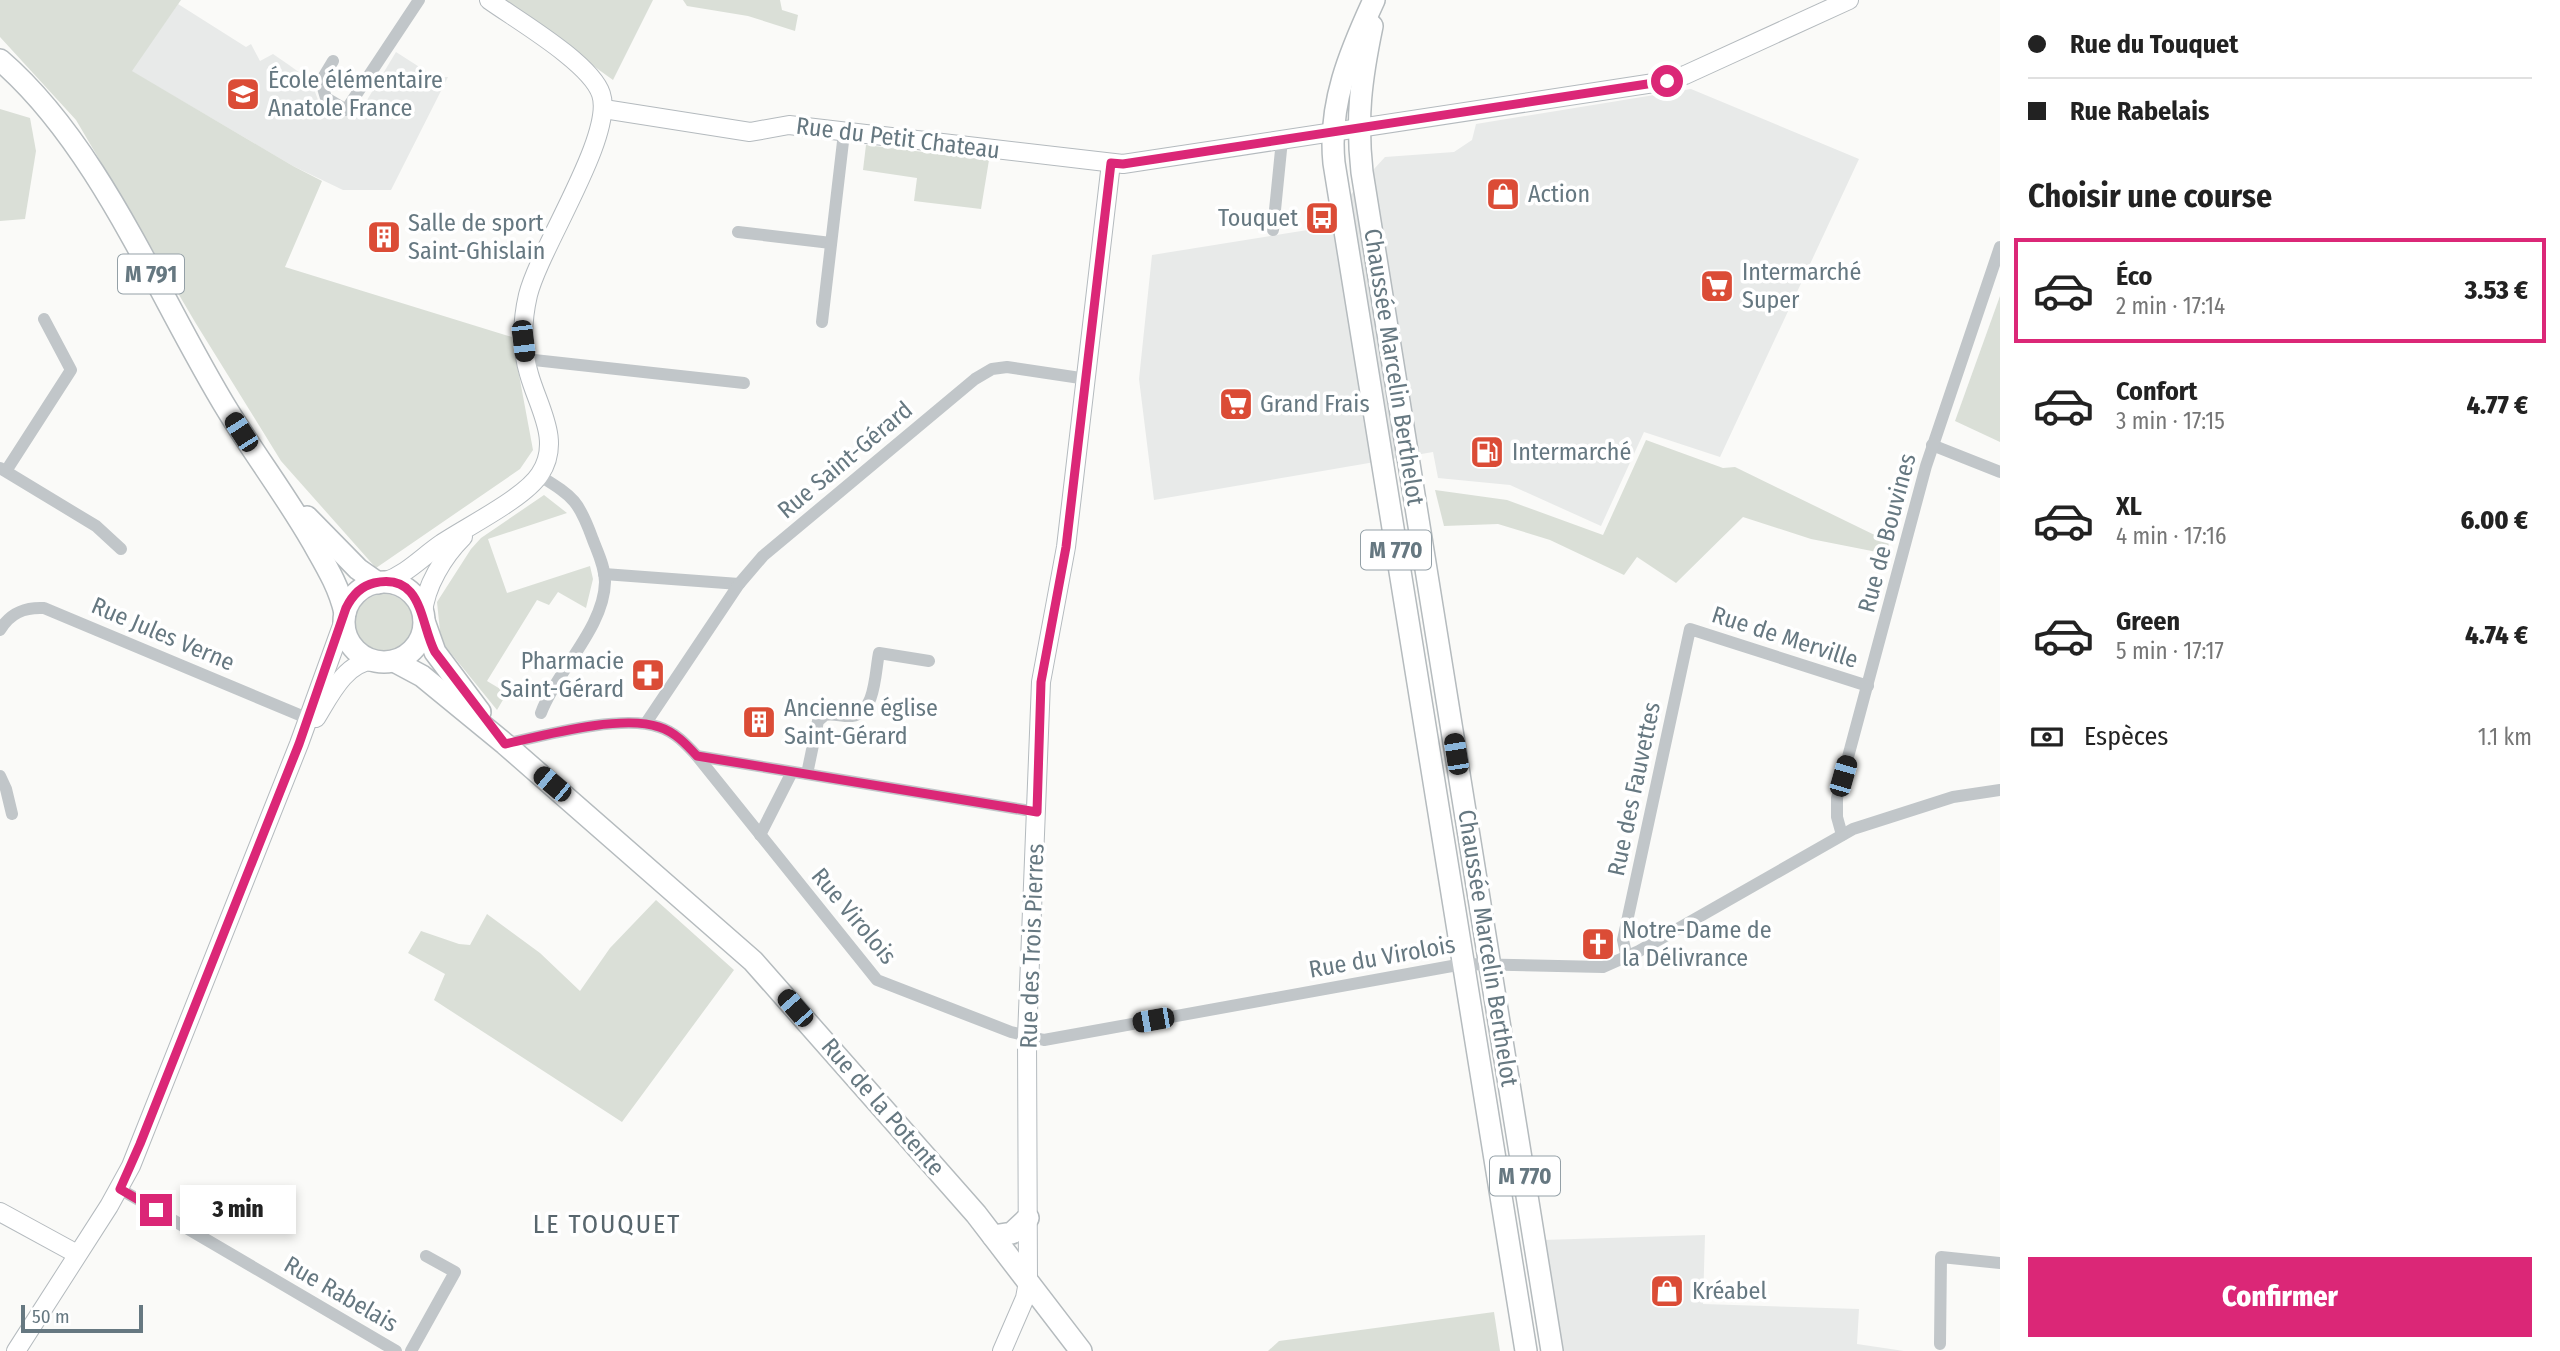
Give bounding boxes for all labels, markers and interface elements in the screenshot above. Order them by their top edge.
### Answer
text: Rue du Touquet [2070,29,2238,60]
place label: École élémentaire Anatole France [268,65,443,122]
route start [1651,65,1683,97]
school or university icon: École élémentaire Anatole France [224,75,262,113]
text: Rue Rabelais [2070,96,2209,127]
street label: Rue du Petit Chateau [795,112,1001,164]
shop icon: Action [1484,175,1522,213]
text: Choisir une course [2028,177,2272,215]
place label: Action [1528,180,1590,208]
bus stop icon: Touquet [1303,199,1341,237]
place label: Touquet [1218,204,1298,232]
place label: Salle de sport Saint-Ghislain [408,209,545,265]
building icon: Salle de sport Saint-Ghislain [365,218,403,256]
street label: Chaussée Marcelin Berthelot [1358,227,1430,508]
road number: M 791 [118,255,184,294]
place label: Intermarché Super [1742,258,1861,314]
icon: car [2032,259,2095,322]
text: Éco [2116,261,2153,292]
supermarket icon: Intermarché Super [1698,267,1736,305]
text: 3.53 € [2465,275,2528,306]
text: 2 min · 17:14 [2116,292,2225,320]
car [511,319,536,363]
icon: car [2032,374,2095,437]
text: Confort [2116,376,2197,407]
supermarket icon: Grand Frais [1217,385,1255,423]
place label: Grand Frais [1260,390,1370,418]
text: 4.77 € [2466,390,2528,421]
street label: Rue Saint-Gérard [772,396,918,524]
text: 3 min · 17:15 [2116,407,2225,435]
car [221,409,262,455]
fuel station icon: Intermarché [1468,433,1506,471]
place label: Intermarché [1512,438,1631,466]
street label: Rue de Bouvines [1852,451,1922,615]
icon: car [2032,489,2095,552]
text: XL [2116,491,2142,522]
text: 6.00 € [2460,505,2528,536]
text: 4 min · 17:16 [2116,522,2226,550]
road number: M 770 [1361,530,1431,570]
street label: Rue Jules Verne [87,591,239,677]
street label: Rue de Merville [1708,600,1862,674]
icon: car [2032,604,2095,667]
text: Green [2116,606,2180,637]
text: 4.74 € [2465,620,2528,651]
text: 5 min · 17:17 [2116,637,2224,665]
place label: Pharmacie Saint-Gérard [500,647,624,703]
pharmacy icon: Pharmacie Saint-Gérard [629,656,667,694]
place label: Ancienne église Saint-Gérard [784,694,938,750]
street label: Rue des Fauvettes [1602,700,1666,878]
building icon: Ancienne église Saint-Gérard [740,703,778,741]
icon: cash [2028,718,2066,756]
text: Espèces [2084,721,2168,752]
text: 1.1 km [2478,723,2532,751]
car [1443,732,1470,776]
car [1828,753,1859,799]
car [530,762,575,806]
street label: Chaussée Marcelin Berthelot [1452,808,1524,1089]
street label: Rue des Trois Pierres [1014,843,1050,1049]
street label: Rue Virolois [806,862,902,970]
place label: Notre-Dame de la Délivrance [1622,916,1772,972]
church icon: Notre-Dame de la Délivrance [1579,925,1617,963]
street label: Rue du Virolois [1307,930,1457,984]
car [774,985,817,1031]
car [1131,1006,1176,1034]
street label: Rue de la Potente [816,1033,950,1181]
road number: M 770 [1490,1156,1560,1196]
callout: 3 min [180,1186,296,1234]
route end [140,1194,172,1226]
text: 3 min [212,1195,264,1223]
district label: LE TOUQUET [533,1209,681,1240]
street label: Rue Rabelais [279,1250,403,1338]
button: Confirmer [2028,1257,2532,1337]
shop icon: Kréabel [1648,1272,1686,1310]
place label: Kréabel [1692,1277,1767,1305]
scale bar [21,1302,144,1334]
text: 50 m [32,1305,70,1328]

